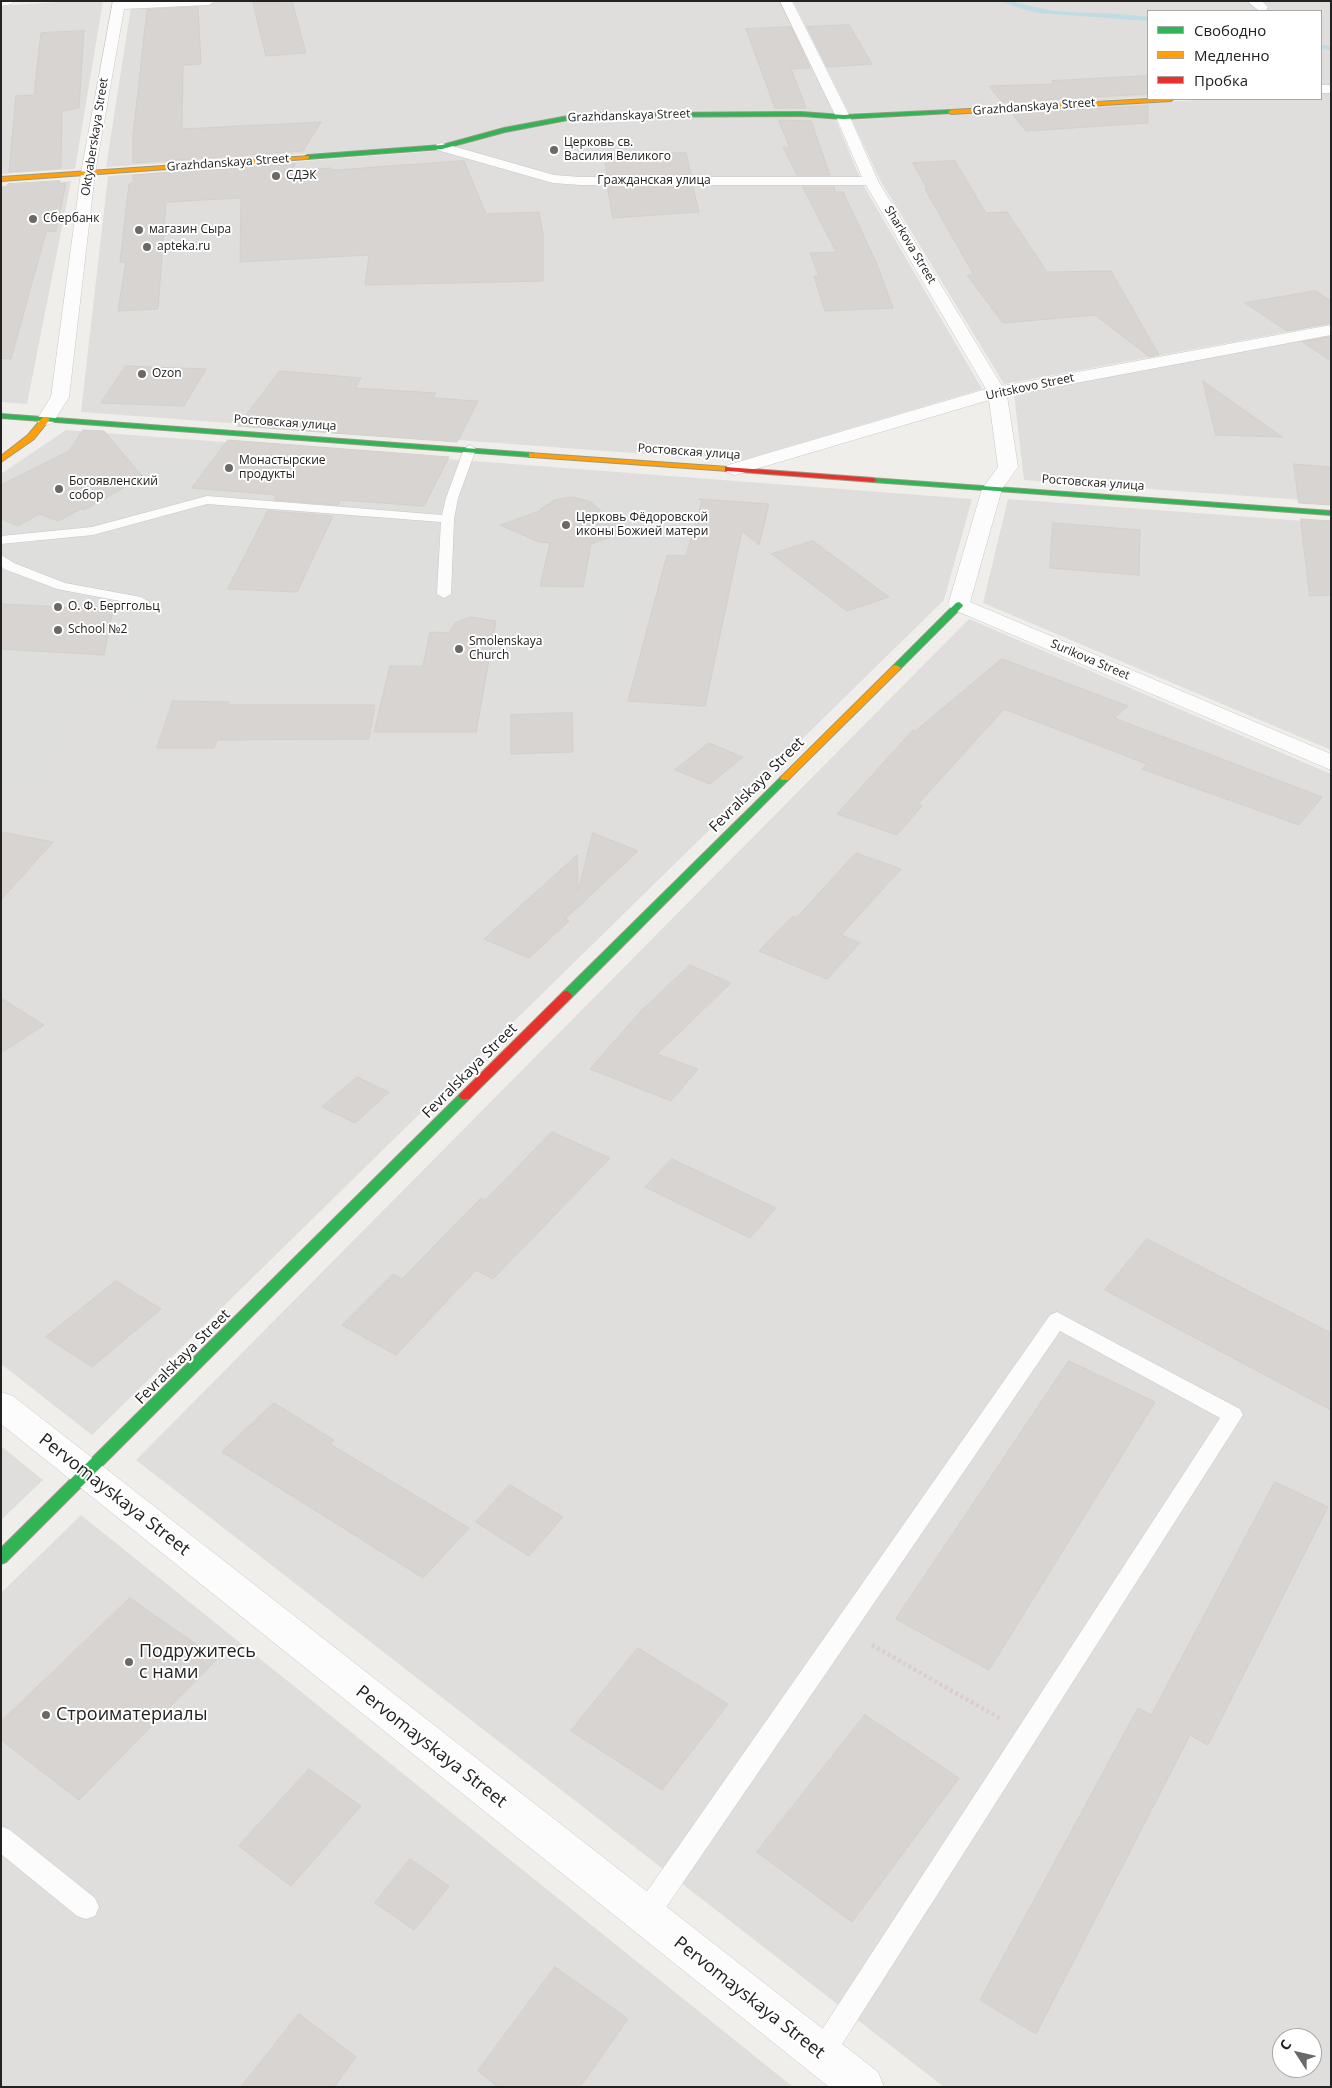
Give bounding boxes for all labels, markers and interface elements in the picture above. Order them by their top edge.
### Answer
legend [1147,10,1322,100]
text: Свободно [1194,20,1266,40]
text: Медленно [1194,45,1270,65]
text: Пробка [1194,70,1248,90]
street label: Oktyaberskaya Street [79,77,111,197]
street label: Grazhdanskaya Street [972,96,1096,118]
street label: Grazhdanskaya Street [567,107,691,125]
place label: Церковь св. Василия Великого [564,136,671,164]
marker: Церковь св. Василия Великого [548,144,560,156]
street label: Grazhdanskaya Street [166,152,290,174]
place label: СДЭК [286,169,317,183]
marker: СДЭК [270,170,282,182]
street label: Гражданская улица [597,174,711,188]
street label: Sharkova Street [881,203,939,287]
place label: Сбербанк [43,212,99,226]
marker: Сбербанк [27,213,39,225]
place label: магазин Сыра [149,223,231,237]
marker: магазин Сыра [133,224,145,236]
place label: apteka.ru [157,240,210,254]
marker: apteka.ru [141,241,153,253]
place label: Ozon [152,367,182,381]
marker: Ozon [136,368,148,380]
street label: Uritskovo Street [984,371,1076,403]
street label: Ростовская улица [233,412,337,434]
street label: Ростовская улица [637,441,741,463]
place label: Монастырские продукты [239,454,326,482]
marker: Монастырские продукты [223,462,235,474]
street label: Ростовская улица [1041,472,1145,494]
place label: Богоявленский собор [69,475,158,503]
marker: Богоявленский собор [53,483,65,495]
place label: Церковь Фёдоровской иконы Божией матери [576,511,708,539]
marker: Церковь Фёдоровской иконы Божией матери [560,519,572,531]
place label: О. Ф. Берггольц [68,600,160,614]
marker: О. Ф. Берггольц [52,601,64,613]
place label: School №2 [68,623,127,637]
marker: School №2 [52,624,64,636]
place label: Smolenskaya Church [469,635,542,663]
street label: Surikova Street [1048,637,1132,683]
marker: Smolenskaya Church [453,643,465,655]
street label: Fevralskaya Street [706,734,808,836]
street label: Fevralskaya Street [419,1020,521,1122]
street label: Fevralskaya Street [132,1306,234,1408]
street label: Pervomayskaya Street [34,1429,194,1561]
place label: Подружитесь с нами [139,1641,256,1684]
marker: Подружитесь с нами [123,1656,135,1668]
street label: Pervomayskaya Street [351,1681,511,1813]
place label: Строиматериалы [56,1704,207,1726]
marker: Строиматериалы [40,1709,52,1721]
street label: Pervomayskaya Street [669,1932,829,2064]
north arrow [1272,2028,1322,2078]
text: С [1275,2036,1295,2054]

